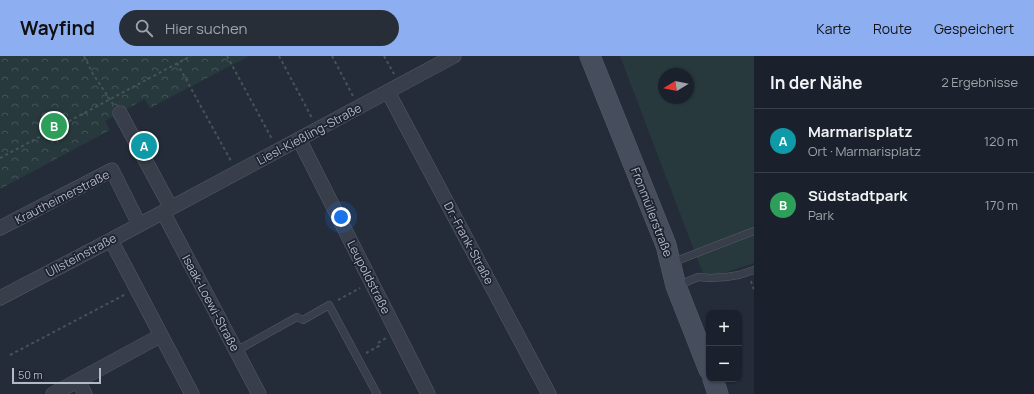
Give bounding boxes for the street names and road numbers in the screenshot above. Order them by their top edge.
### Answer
street label: Liesl-Kießling-Straße [254,99,364,169]
street label: Fronmüllerstraße [627,165,677,259]
street label: Krautheimerstraße [12,166,112,228]
street label: Dr.-Frank-Straße [440,199,498,287]
street label: Ullsteinstraße [43,229,119,281]
street label: Leupoldstraße [343,237,395,317]
street label: Isaak-Loewi-Straße [178,252,244,354]

